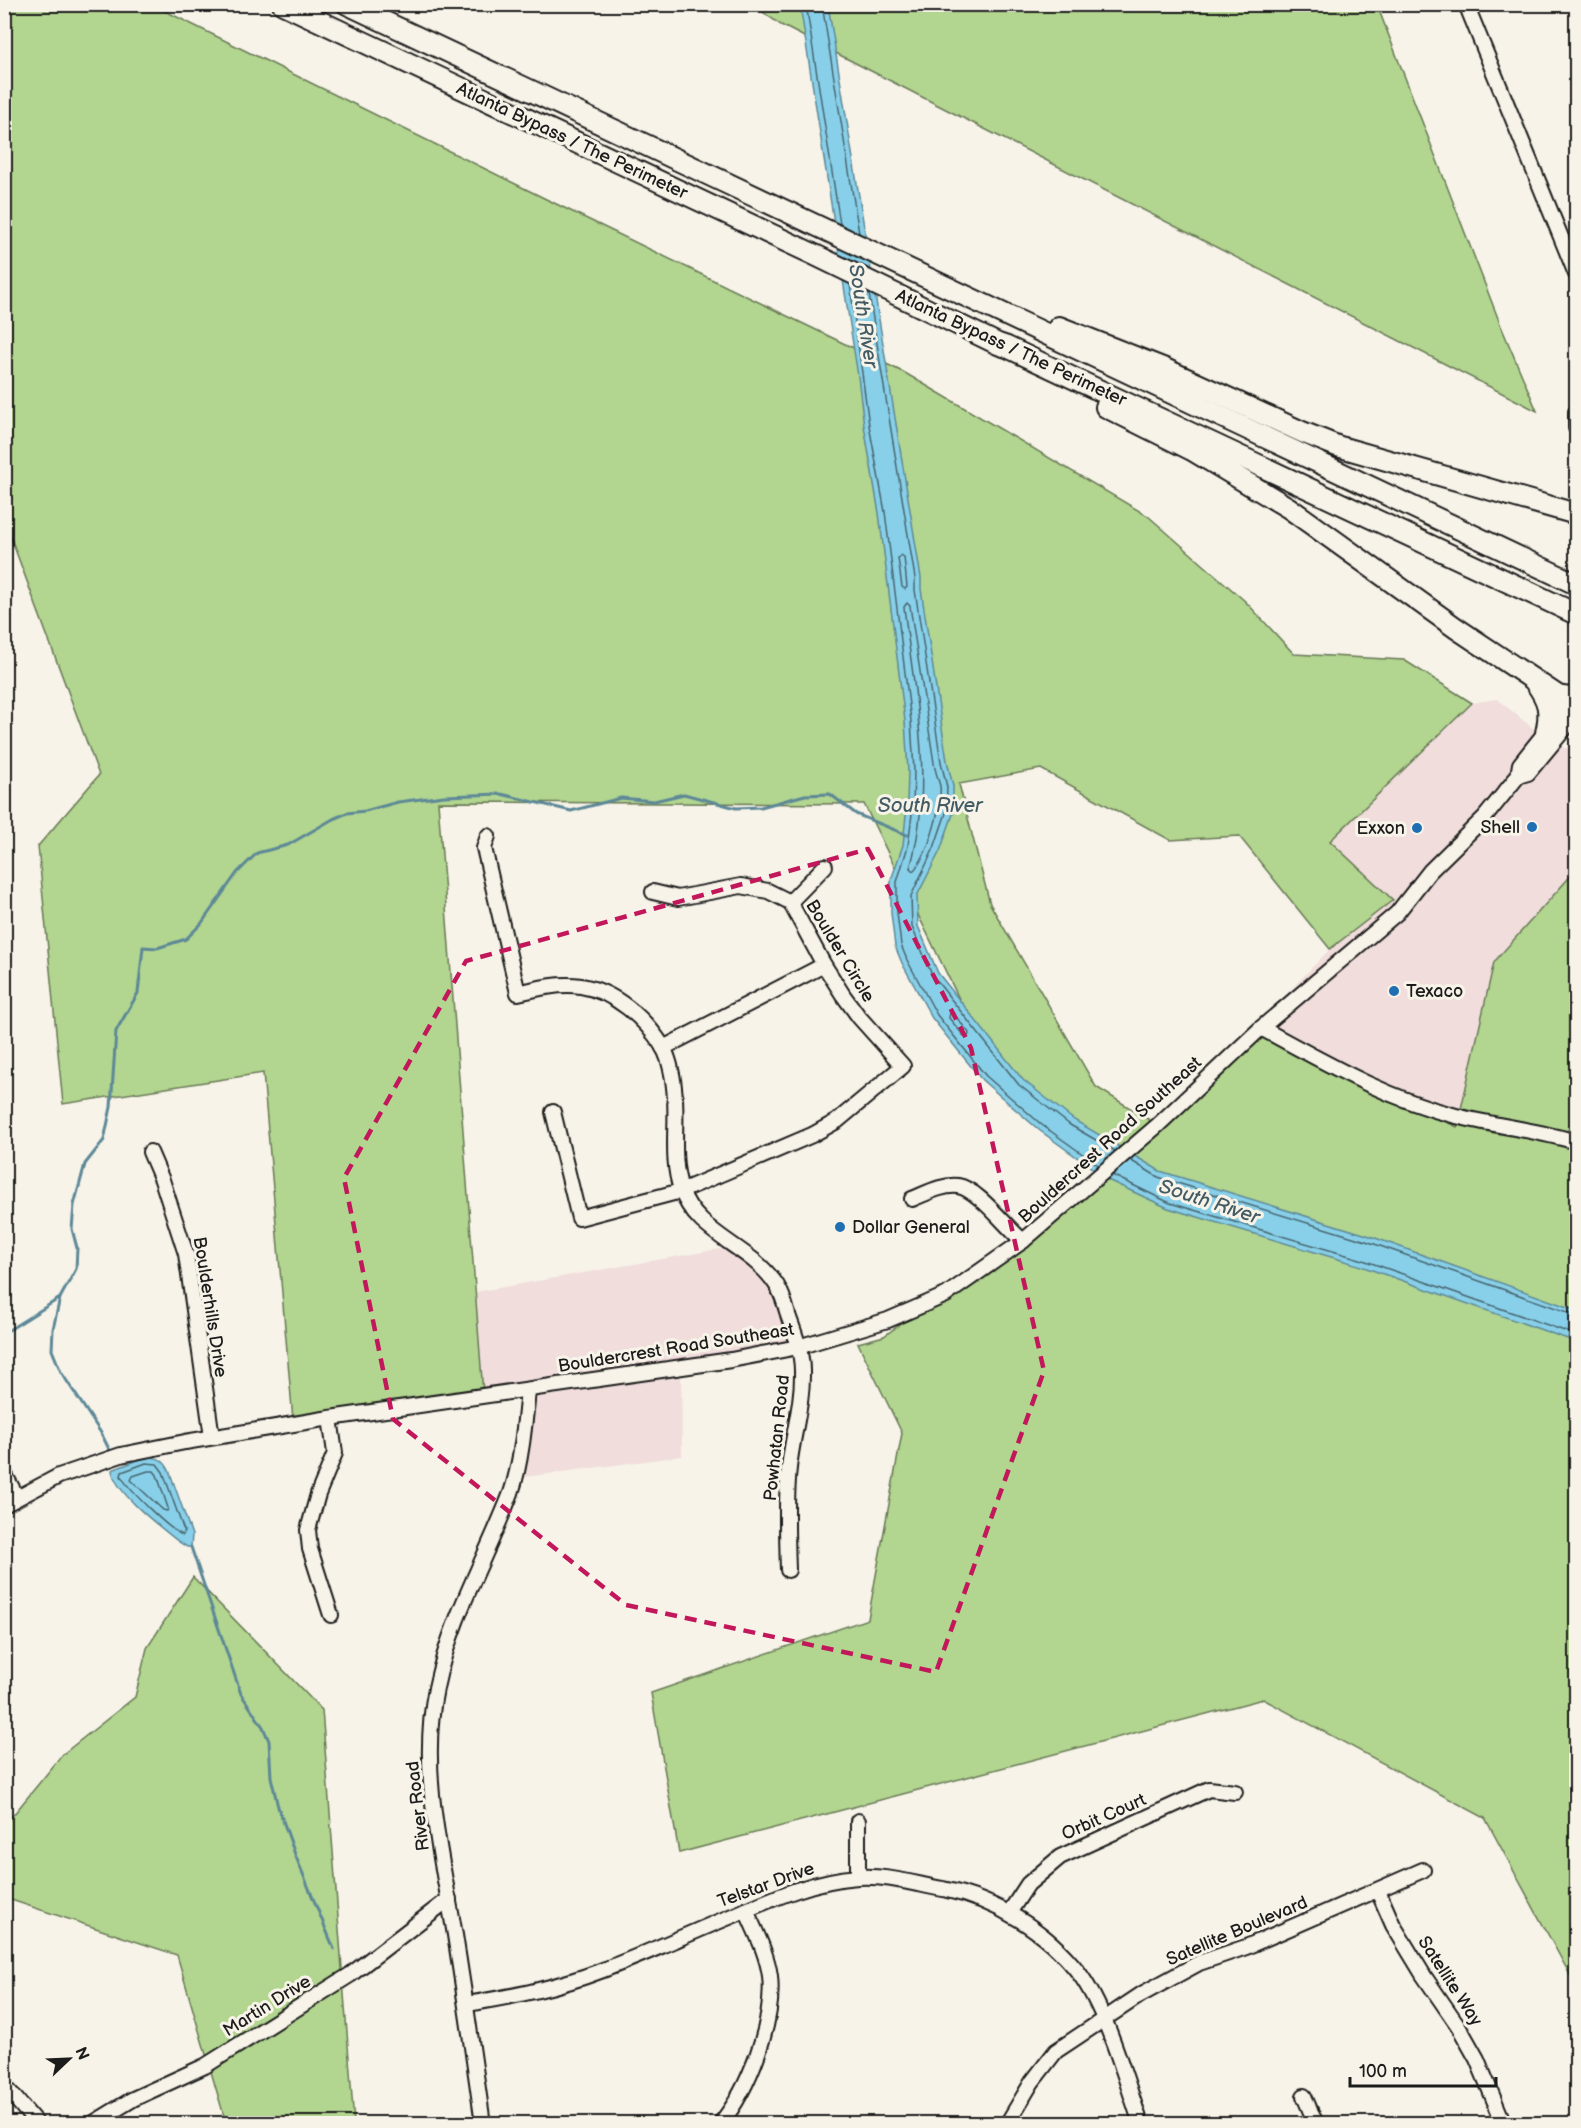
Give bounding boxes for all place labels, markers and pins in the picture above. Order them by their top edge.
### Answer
place label: Shell [1480,817,1520,838]
place label: Exxon [1356,818,1405,839]
marker: Shell [1525,820,1539,834]
marker: Exxon [1410,821,1424,835]
place label: Texaco [1406,981,1463,1002]
marker: Texaco [1387,984,1401,998]
place label: Dollar General [852,1217,970,1238]
marker: Dollar General [833,1220,847,1234]

